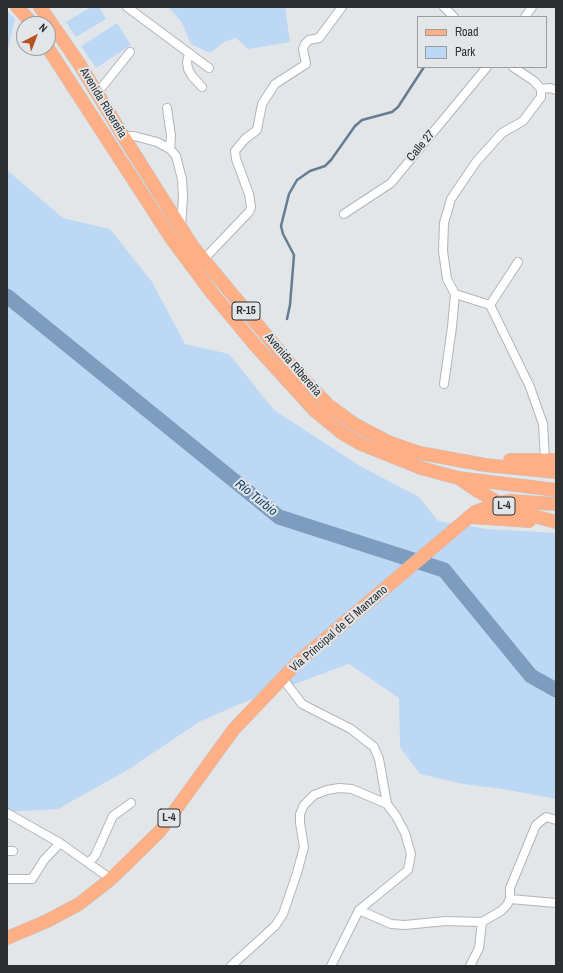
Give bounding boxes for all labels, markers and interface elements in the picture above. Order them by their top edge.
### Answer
north arrow [16,16,56,56]
legend [417,16,547,68]
text: N [36,20,50,35]
text: Road [455,24,479,40]
text: Park [455,44,475,60]
street label: Avenida Ribereña [76,65,130,141]
street label: Calle 27 [404,128,438,164]
road number: R-15 [232,302,260,320]
street label: Avenida Ribereña [262,330,324,400]
water label: Río Turbio [232,476,280,520]
road number: L-4 [493,497,515,515]
street label: Vía Principal de El Manzano [287,583,391,675]
road number: L-4 [158,809,180,827]

